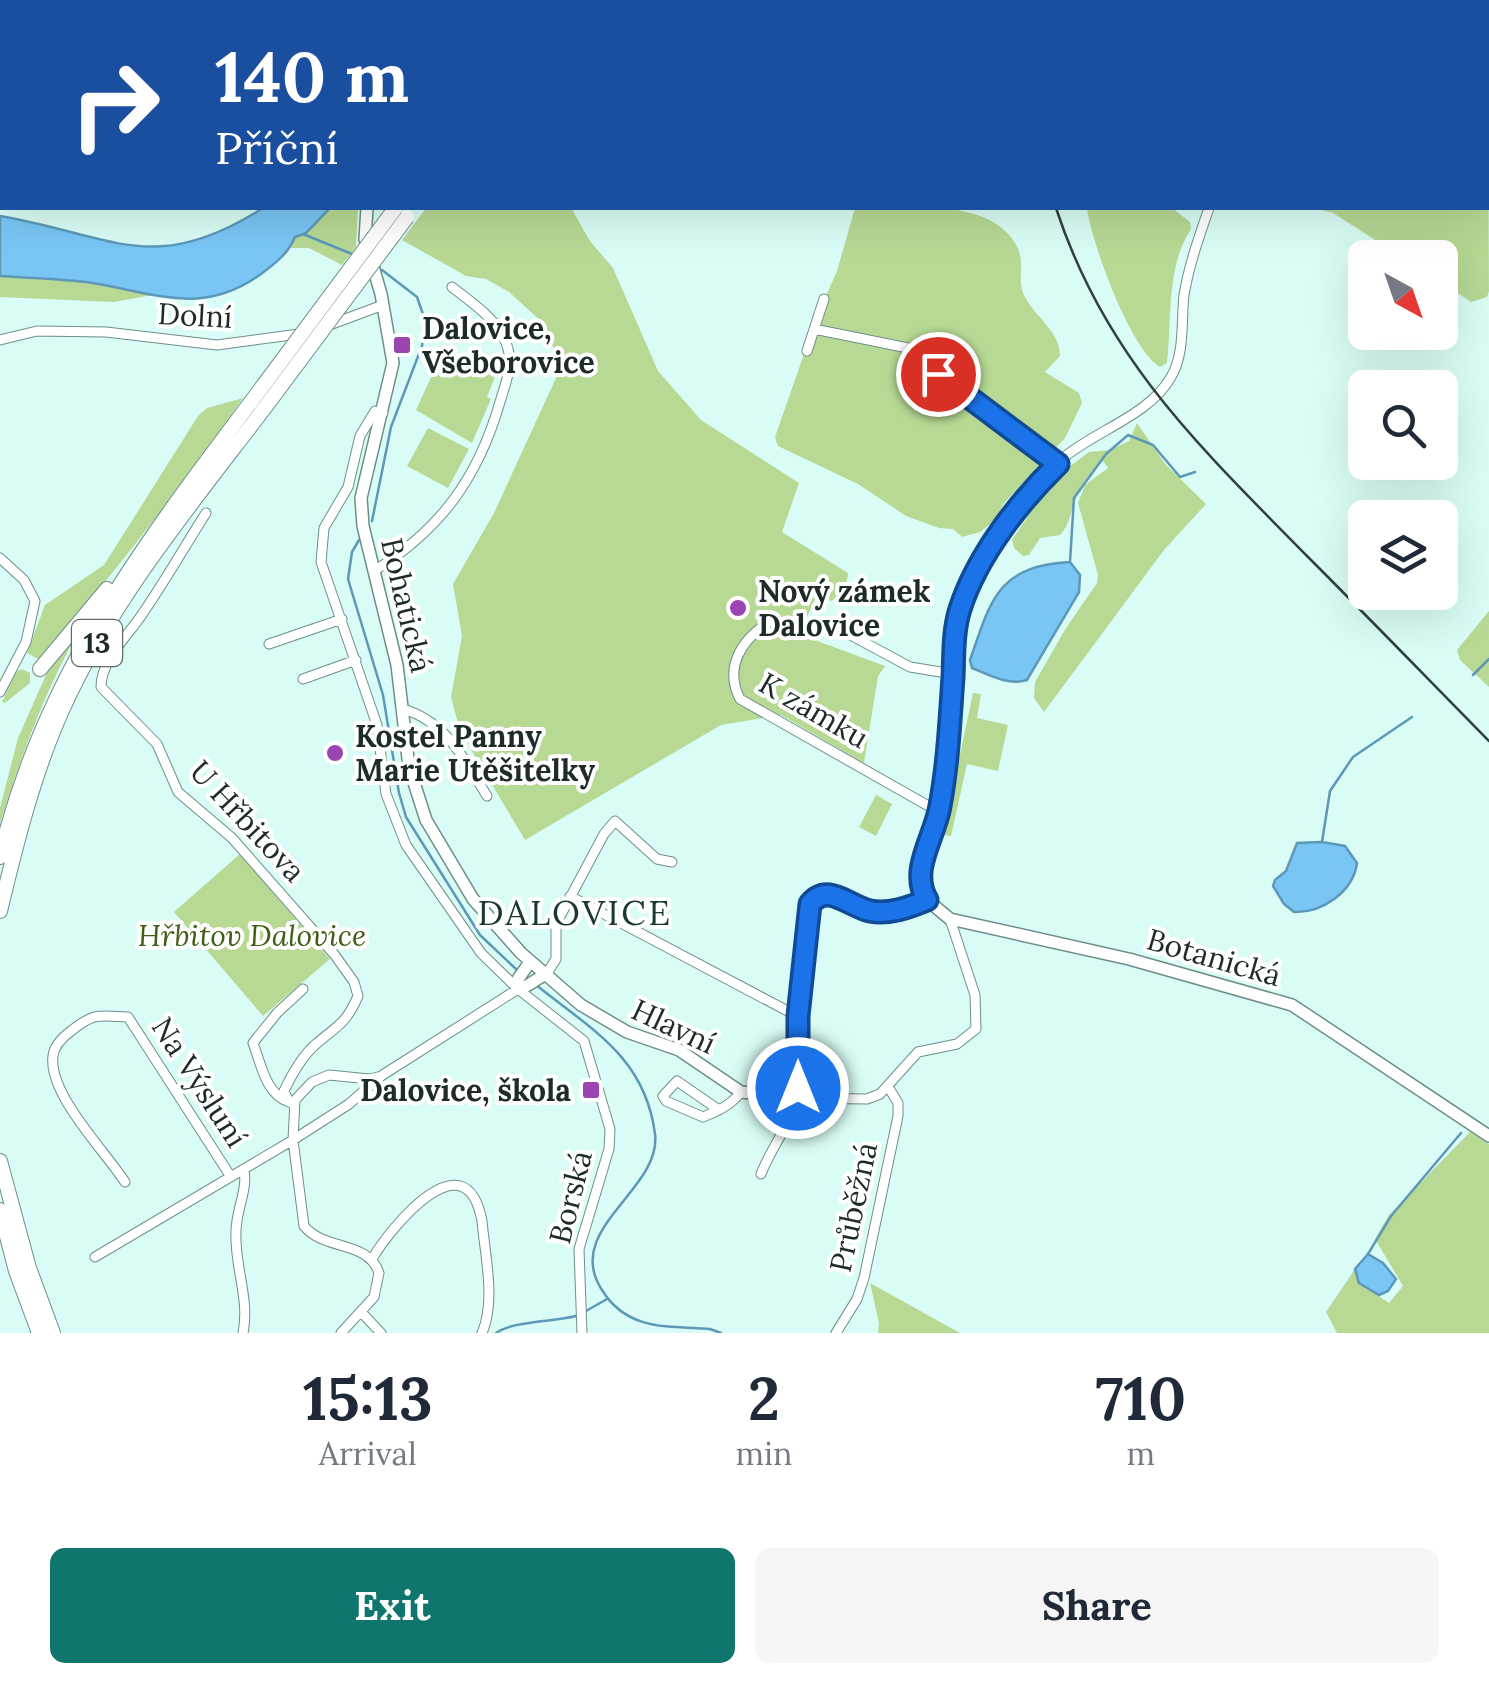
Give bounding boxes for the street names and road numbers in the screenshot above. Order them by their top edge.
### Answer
street label: Dolní [157,294,233,336]
street label: Bohatická [373,534,441,676]
road number: 13 [72,620,122,666]
street label: K zámku [753,664,876,757]
street label: U Hřbitova [182,752,314,890]
street label: Botanická [1143,920,1285,994]
street label: Hlavní [626,990,722,1062]
street label: Na Výsluní [143,1010,256,1155]
street label: Průběžná [821,1139,885,1275]
street label: Borská [540,1146,600,1248]

